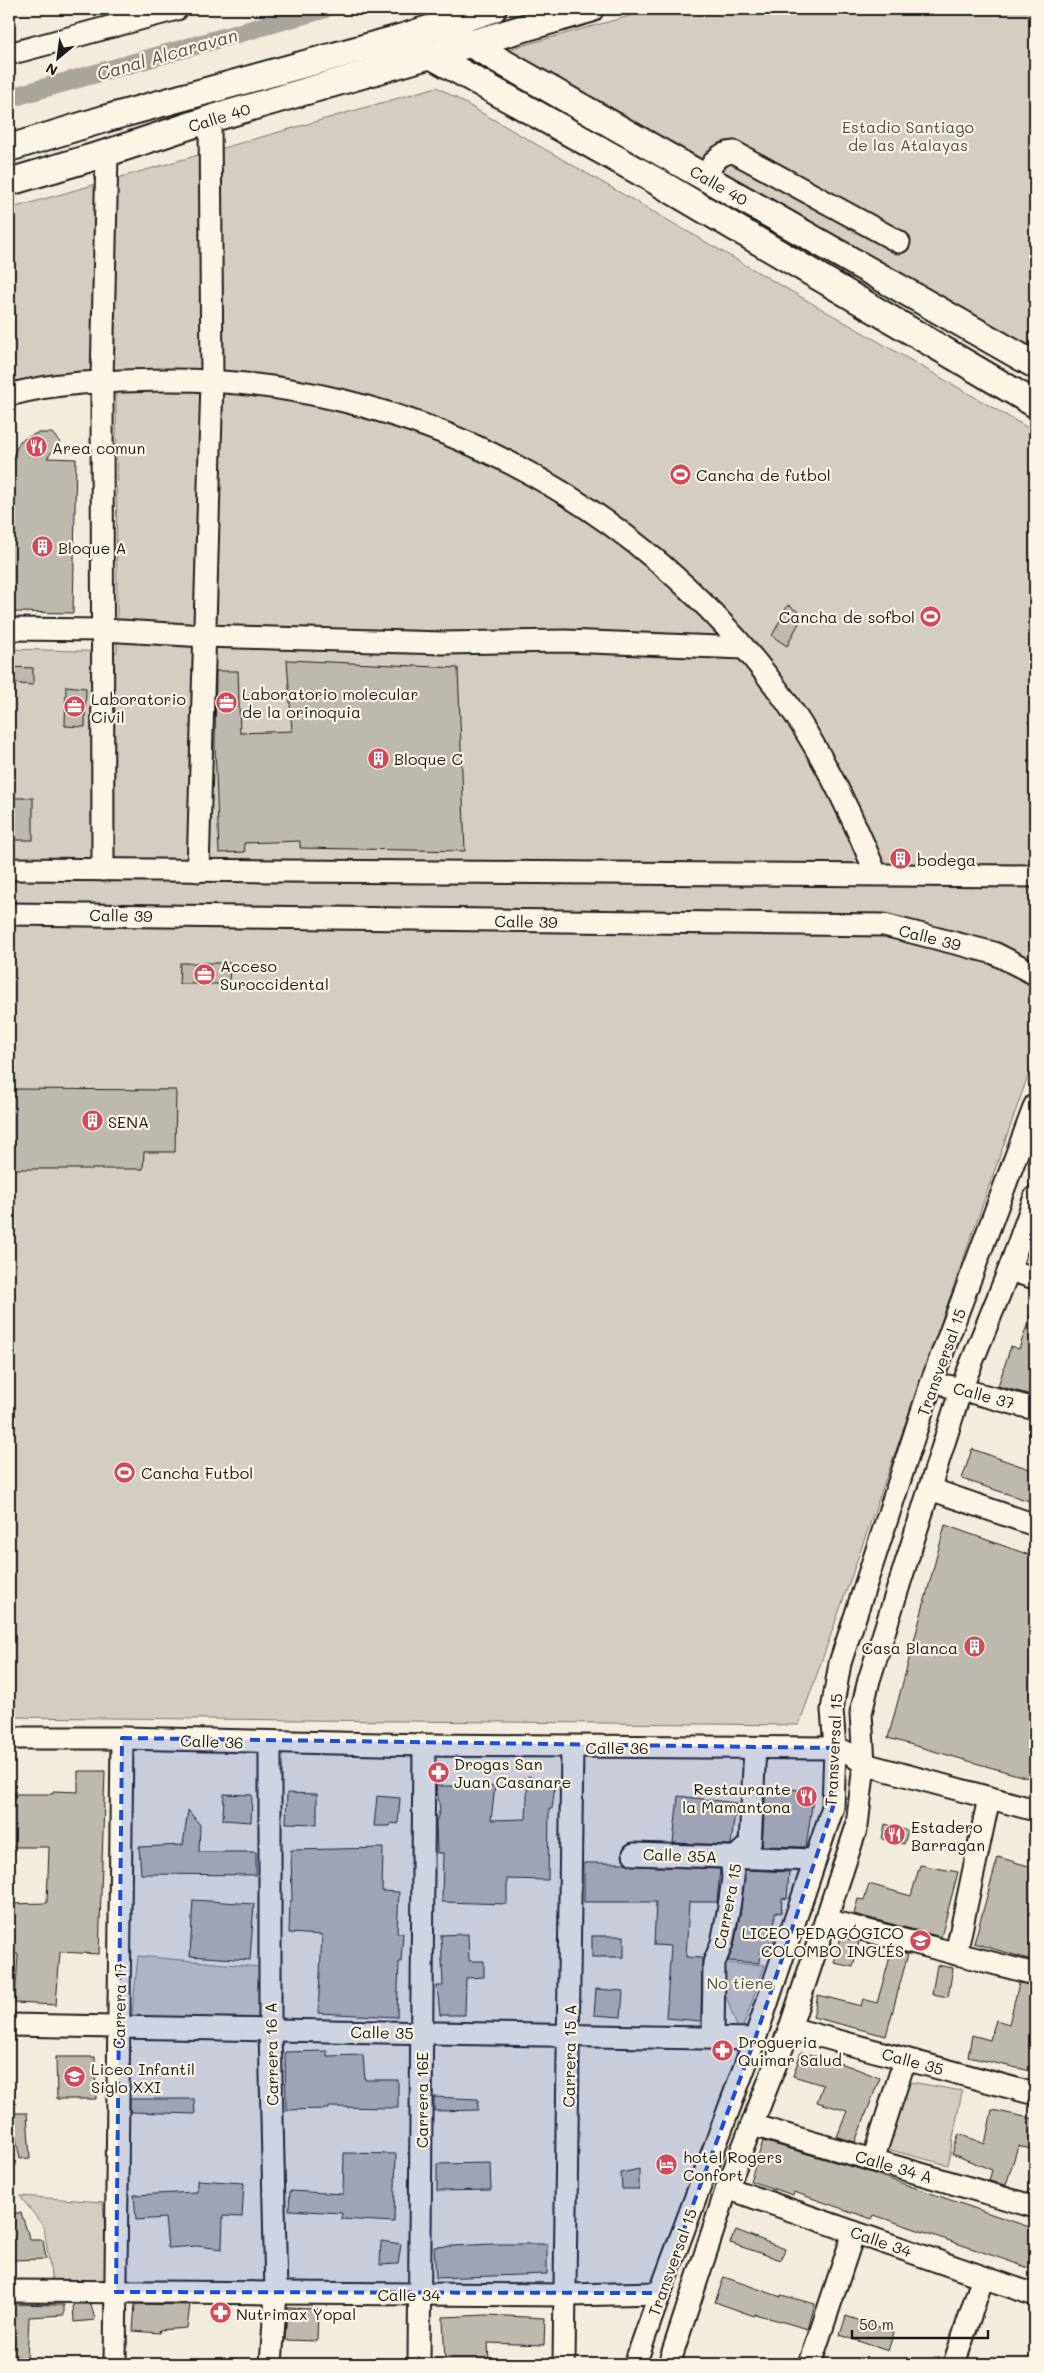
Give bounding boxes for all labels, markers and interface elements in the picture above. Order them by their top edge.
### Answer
water label: Canal Alcaravan [94,22,240,86]
north arrow [32,32,82,82]
text: N [42,59,61,81]
street label: Calle 40 [185,98,253,136]
park label: Estadio Santiago de las Atalayas [842,116,974,155]
street label: Calle 40 [686,160,752,210]
restaurant icon: Area comun [24,435,48,459]
place label: Area comun [52,437,145,458]
sports icon: Cancha de futbol [668,462,692,486]
place label: Cancha de futbol [696,464,831,485]
building icon: Bloque A [30,535,54,559]
place label: Bloque A [58,537,127,558]
sports icon: Cancha de sofbol [919,604,943,628]
place label: Cancha de sofbol [779,606,915,627]
place label: Laboratorio molecular de la orinoquia [242,683,418,722]
place label: Laboratorio Civil [91,688,186,727]
office icon: Laboratorio molecular de la orinoquia [214,690,238,714]
office icon: Laboratorio Civil [63,695,87,719]
building icon: Bloque C [366,746,390,770]
place label: Bloque C [394,748,463,769]
building icon: bodega [889,847,913,871]
place label: bodega [917,849,976,870]
street label: Calle 39 [89,904,153,926]
street label: Calle 39 [494,910,558,932]
street label: Calle 39 [897,919,963,955]
place label: Acceso Suroccidental [220,955,329,994]
office icon: Acceso Suroccidental [192,962,216,986]
building icon: SENA [80,1109,104,1133]
place label: SENA [108,1111,149,1132]
street label: Transversal 15 [912,1305,970,1419]
street label: Calle 37 [951,1377,1017,1413]
sports icon: Cancha Futbol [113,1460,137,1484]
place label: Cancha Futbol [141,1462,253,1483]
building icon: Casa Blanca [962,1635,986,1659]
place label: Casa Blanca [862,1637,958,1658]
street label: Transversal 15 [820,1693,846,1807]
street label: Calle 36 [180,1729,244,1753]
street label: Calle 36 [585,1737,649,1758]
place label: Drogas San Juan Casanare [454,1753,571,1792]
pharmacy icon: Drogas San Juan Casanare [426,1760,450,1784]
place label: Restaurante la Mamantona [682,1778,791,1817]
restaurant icon: Restaurante la Mamantona [795,1785,819,1809]
place label: Estadero Barragan [911,1816,985,1855]
restaurant icon: Estadero Barragan [883,1823,907,1847]
street label: Calle 35A [643,1843,717,1867]
street label: Carrera 15 [708,1861,746,1951]
place label: LICEO PEDAGÓGICO COLOMBO INGLÉS [742,1922,904,1961]
school or university icon: LICEO PEDAGÓGICO COLOMBO INGLÉS [908,1929,932,1953]
street label: Carrera 17 [108,1962,130,2049]
park label: No tiene [706,1972,774,1993]
street label: Carrera 16 A [260,2002,282,2106]
street label: Carrera 15 A [558,2004,580,2108]
street label: Calle 35 [350,2021,414,2043]
place label: Drogueria Quimar Salud [738,2031,842,2070]
pharmacy icon: Drogueria Quimar Salud [710,2038,734,2062]
street label: Calle 35 [880,2043,946,2079]
street label: Carrera 16E [411,2052,432,2148]
place label: Liceo Infantil Siglo XXI [91,2058,195,2097]
school or university icon: Liceo Infantil Siglo XXI [63,2065,87,2089]
street label: Calle 34 A [853,2145,935,2187]
place label: hotel Rogers Confort [683,2146,782,2185]
hotel icon: hotel Rogers Confort [655,2153,679,2177]
street label: Transversal 15 [643,2205,701,2319]
street label: Calle 34 [848,2221,915,2261]
street label: Calle 34 [377,2284,441,2305]
pharmacy icon: Nutrimax Yopal [208,2301,232,2325]
place label: Nutrimax Yopal [236,2303,356,2324]
scale bar [852,2308,988,2340]
text: 50 m [859,2314,894,2334]

